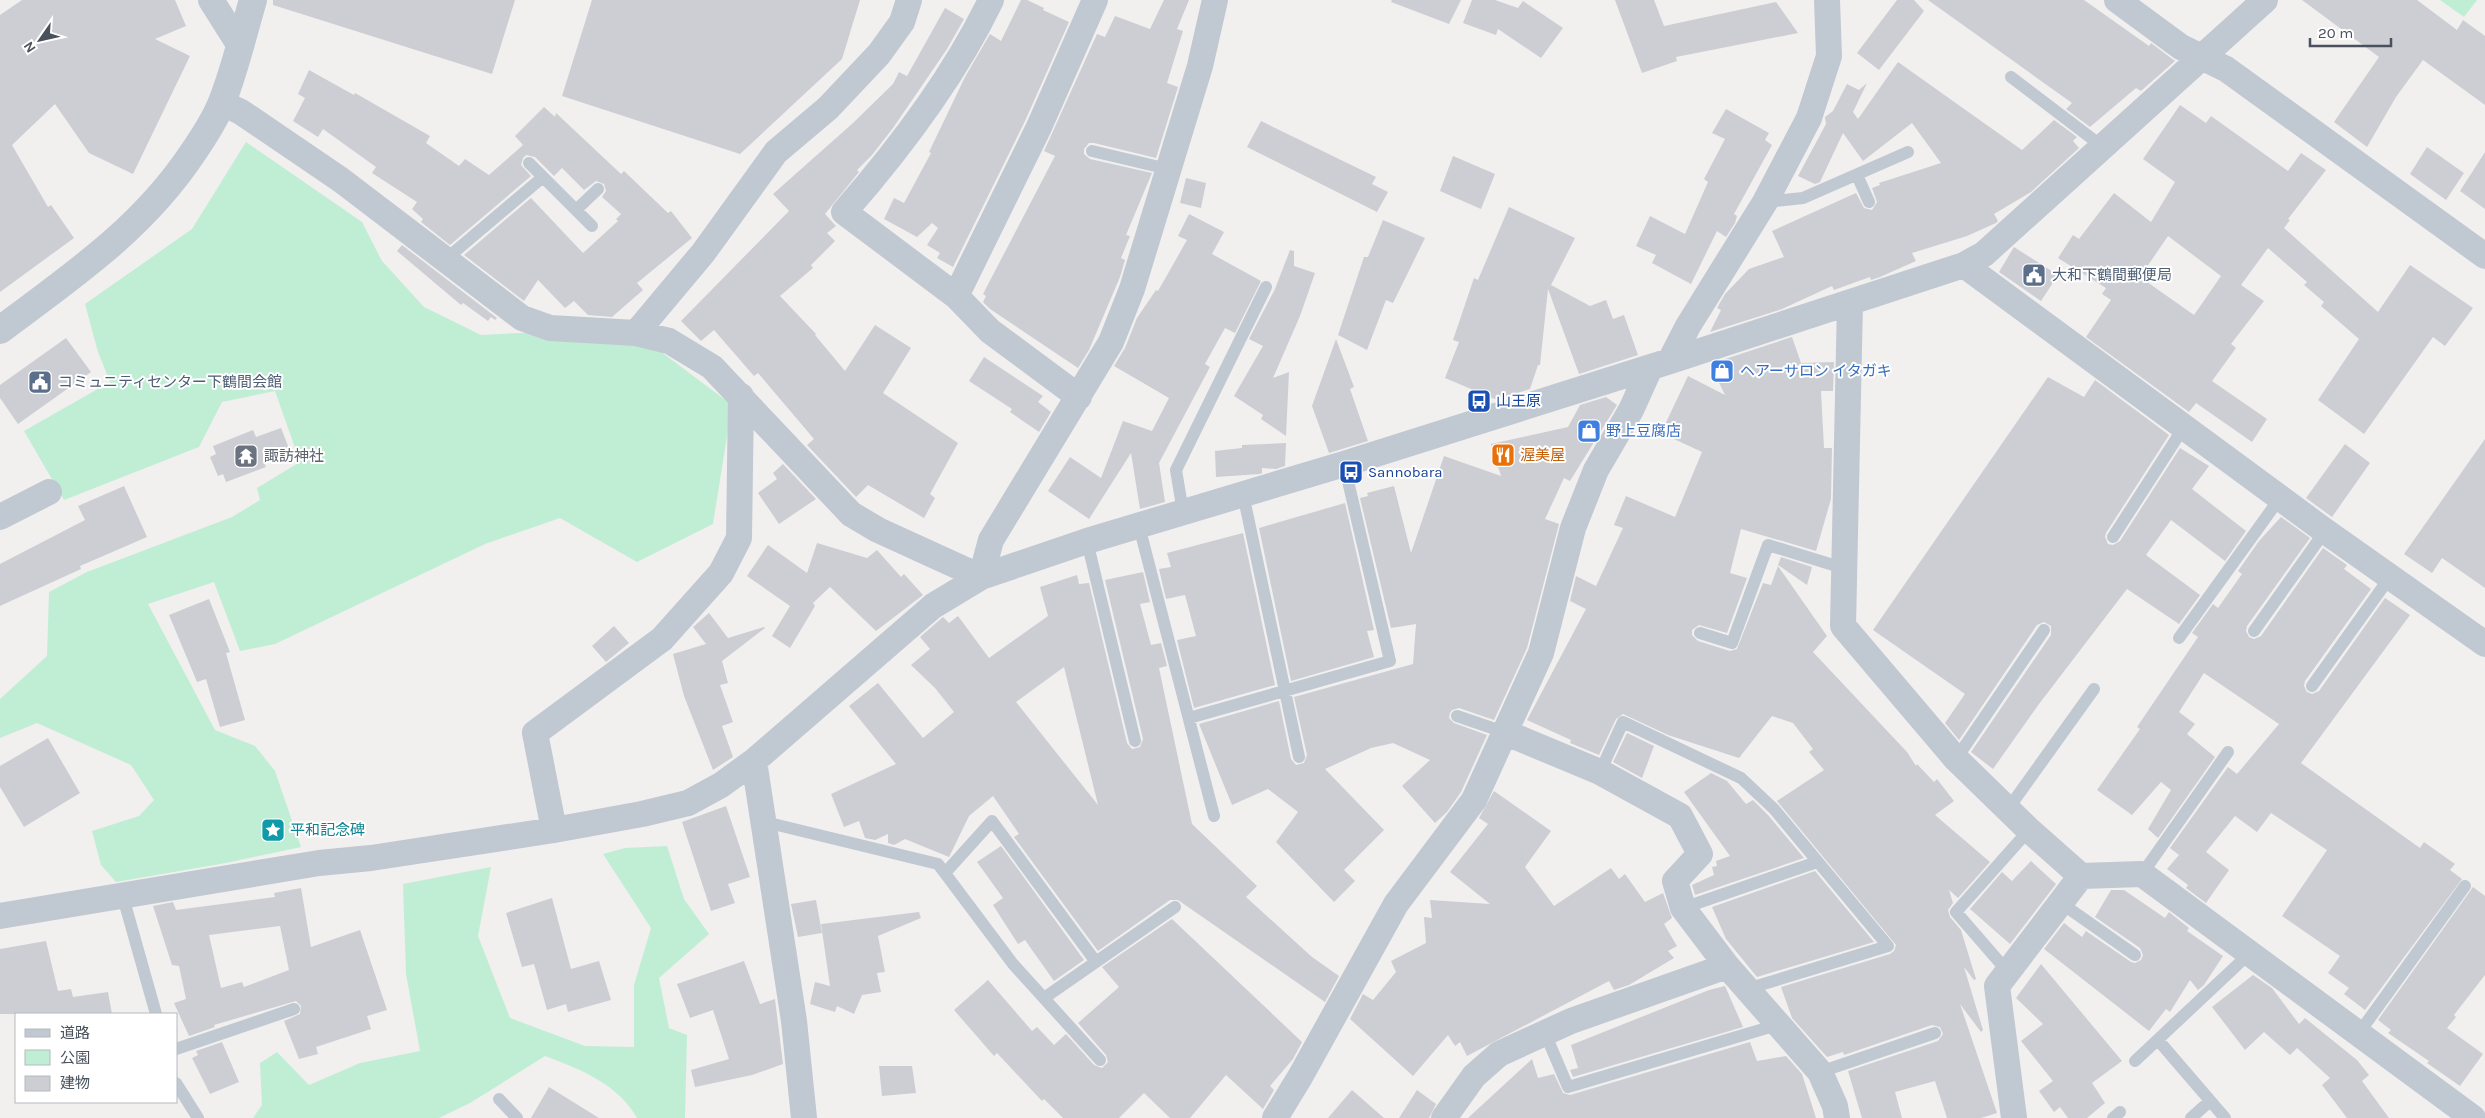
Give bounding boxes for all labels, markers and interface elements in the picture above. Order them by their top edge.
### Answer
north arrow [15,15,65,65]
scale bar [2310,15,2391,47]
text: 20 m [2318,24,2353,42]
text: N [20,38,39,56]
public building icon: 大和下鶴間郵便局 [2021,262,2047,288]
place label: 大和下鶴間郵便局 [2052,266,2172,284]
shop icon: ヘアーサロン イタガキ [1709,358,1735,384]
place label: ヘアーサロン イタガキ [1740,362,1892,380]
public building icon: コミュニティセンター下鶴間会館 [27,369,53,395]
place label: コミュニティセンター下鶴間会館 [58,373,282,391]
bus stop icon: 山王原 [1466,388,1492,414]
place label: 山王原 [1496,392,1541,410]
shop icon: 野上豆腐店 [1576,418,1602,444]
place label: 野上豆腐店 [1606,422,1681,440]
restaurant icon: 渥美屋 [1490,442,1516,468]
temple icon: 諏訪神社 [233,443,259,469]
place label: 渥美屋 [1520,446,1565,464]
place label: 諏訪神社 [264,447,324,465]
bus stop icon: Sannobara [1338,459,1364,485]
place label: Sannobara [1368,463,1442,481]
place icon: 平和記念碑 [260,817,286,843]
place label: 平和記念碑 [290,821,365,839]
legend [15,1013,178,1103]
text: 道路 [60,1024,90,1042]
text: 公園 [60,1049,90,1067]
text: 建物 [60,1074,90,1092]

